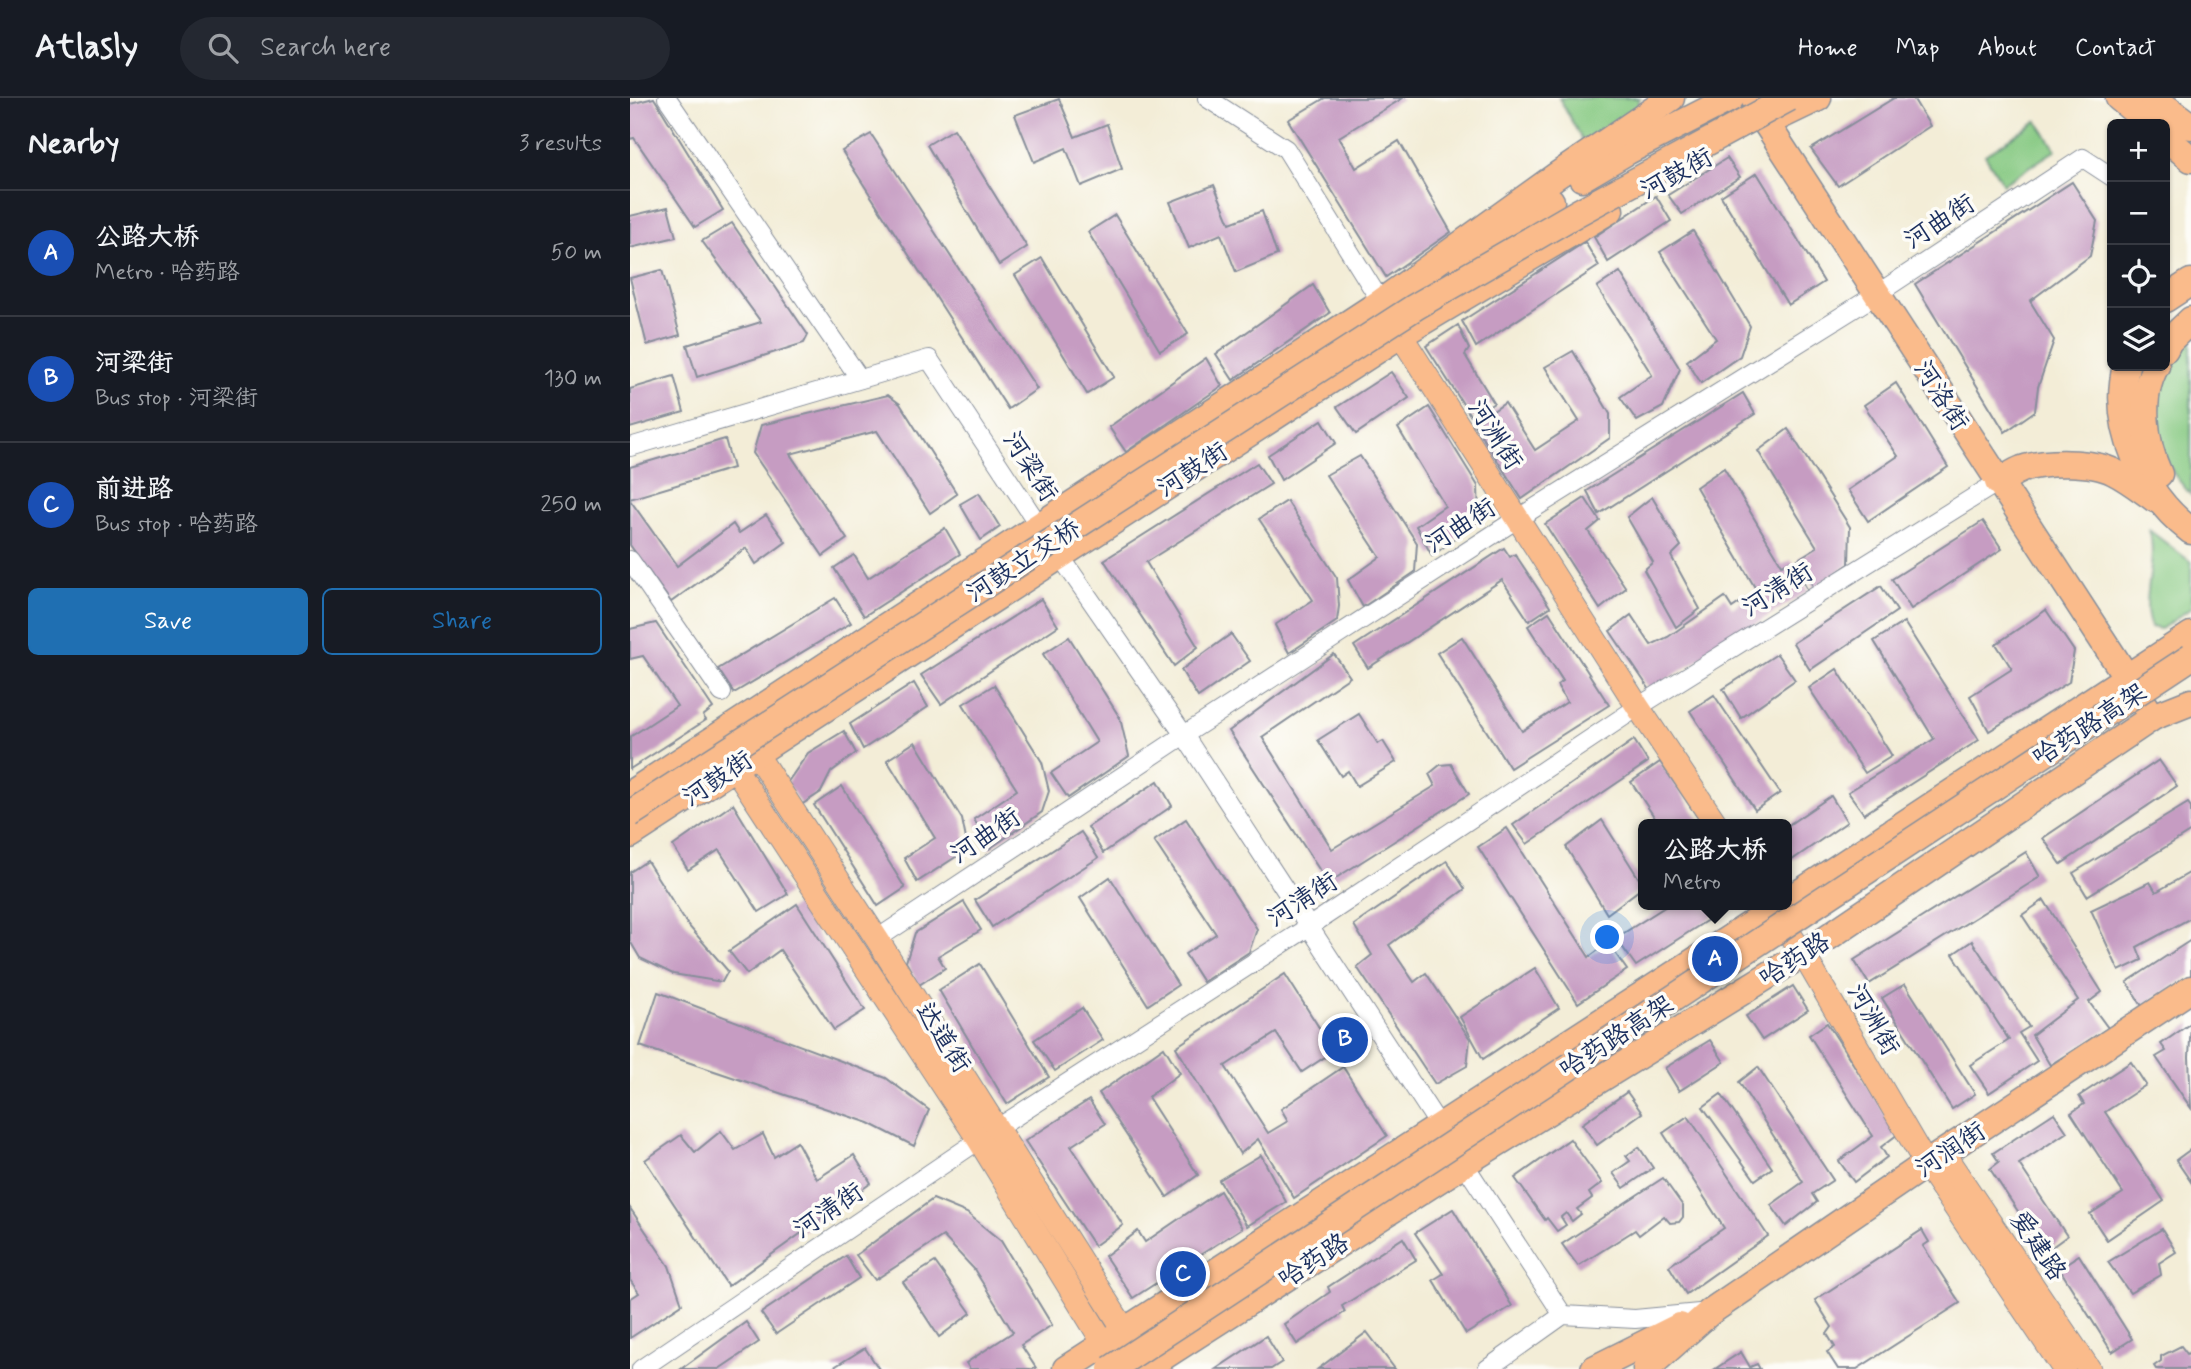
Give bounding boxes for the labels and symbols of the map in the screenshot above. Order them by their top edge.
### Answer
street label: 河鼓街 [1635,141,1719,209]
street label: 河曲街 [1898,187,1982,258]
street label: 河洛街 [1905,354,1976,438]
street label: 河洲街 [1459,393,1530,477]
street label: 河梁街 [994,425,1065,509]
street label: 河鼓街 [1151,435,1235,506]
street label: 河曲街 [1419,491,1503,562]
street label: 河鼓立交桥 [960,512,1088,611]
street label: 河清街 [1736,556,1820,626]
street label: 哈药路高架 [2026,676,2154,775]
street label: 河鼓街 [676,744,760,816]
street label: 河曲街 [944,801,1028,873]
street label: 河清街 [1261,865,1345,936]
your location [1590,920,1624,954]
street label: 哈药路 [1753,925,1837,996]
pin: A [1692,933,1738,985]
street label: 河洲街 [1838,978,1906,1062]
street label: 哈药路高架 [1553,988,1681,1087]
street label: 达道街 [907,996,978,1080]
pin: B [1322,1014,1368,1066]
street label: 河润街 [1909,1115,1993,1187]
street label: 河清街 [787,1176,871,1248]
street label: 爱建路 [2001,1204,2073,1288]
street label: 哈药路 [1272,1226,1356,1297]
pin: C [1160,1248,1206,1300]

